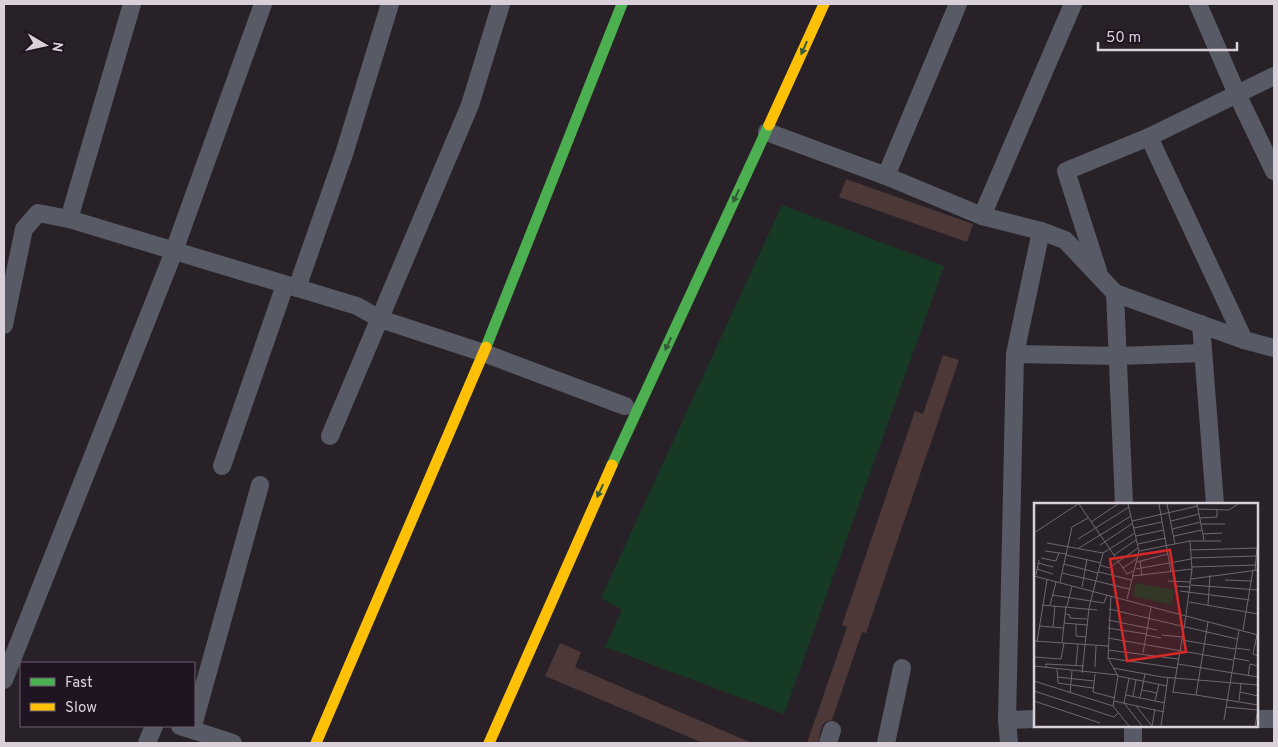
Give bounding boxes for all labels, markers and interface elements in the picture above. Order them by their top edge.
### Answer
north arrow [20,20,70,70]
scale bar [1098,20,1237,52]
text: 50 m [1106,29,1141,48]
text: N [47,40,66,53]
one-way arrow [799,41,807,55]
one-way arrow [732,189,740,203]
one-way arrow [664,337,672,351]
one-way arrow [596,484,604,498]
inset map [1034,503,1258,727]
legend [20,662,195,727]
text: Fast [65,674,93,693]
text: Slow [65,699,97,718]

